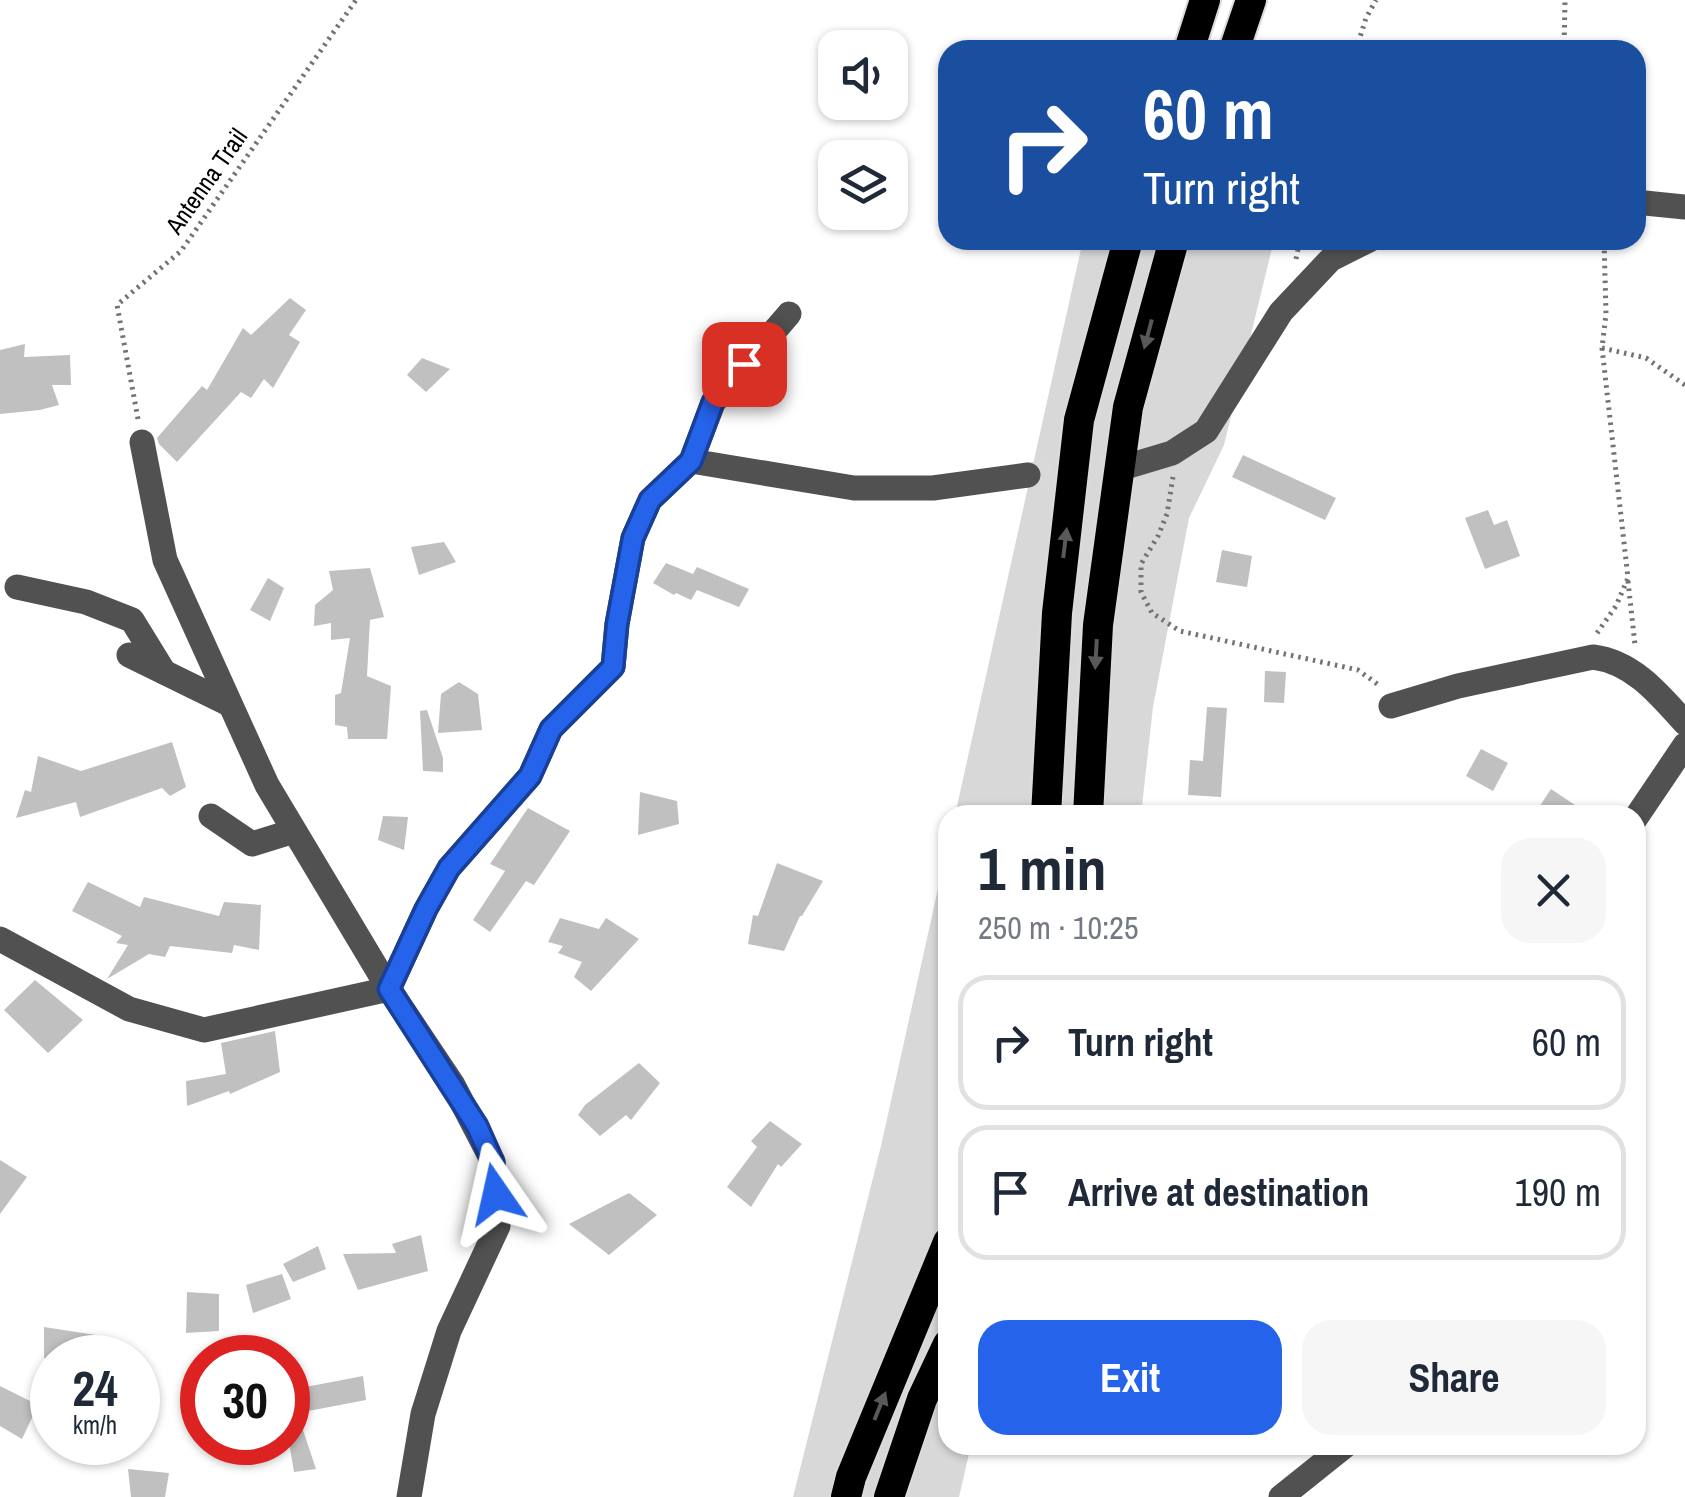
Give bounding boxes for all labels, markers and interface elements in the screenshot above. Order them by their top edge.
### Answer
map controls [818,30,908,230]
button: sound [818,30,908,120]
text: 60 m [1143,67,1274,161]
icon: right [978,80,1108,210]
street label: Antenna Trail [157,121,255,242]
button: layers [818,140,908,230]
text: Turn right [1143,157,1300,218]
one-way arrow [1140,319,1156,350]
pin [702,322,787,407]
icon: arrive [717,337,772,392]
one-way arrow [1057,527,1073,559]
one-way arrow [1088,639,1104,671]
text: 1 min [978,828,1107,909]
button: close [1501,838,1606,943]
text: 250 m · 10:25 [978,906,1138,949]
icon: right [983,1015,1038,1070]
text: Turn right [1068,1017,1213,1068]
text: 60 m [1532,1017,1601,1068]
position arrow [444,1142,548,1246]
icon: arrive [983,1165,1038,1220]
text: Arrive at destination [1068,1167,1369,1218]
text: 190 m [1514,1167,1601,1218]
button: Exit [978,1320,1282,1435]
button: Share [1302,1320,1606,1435]
speed limit sign: 30 [180,1335,310,1465]
text: 24 [72,1354,118,1422]
one-way arrow [872,1391,888,1421]
text: km/h [73,1408,117,1442]

